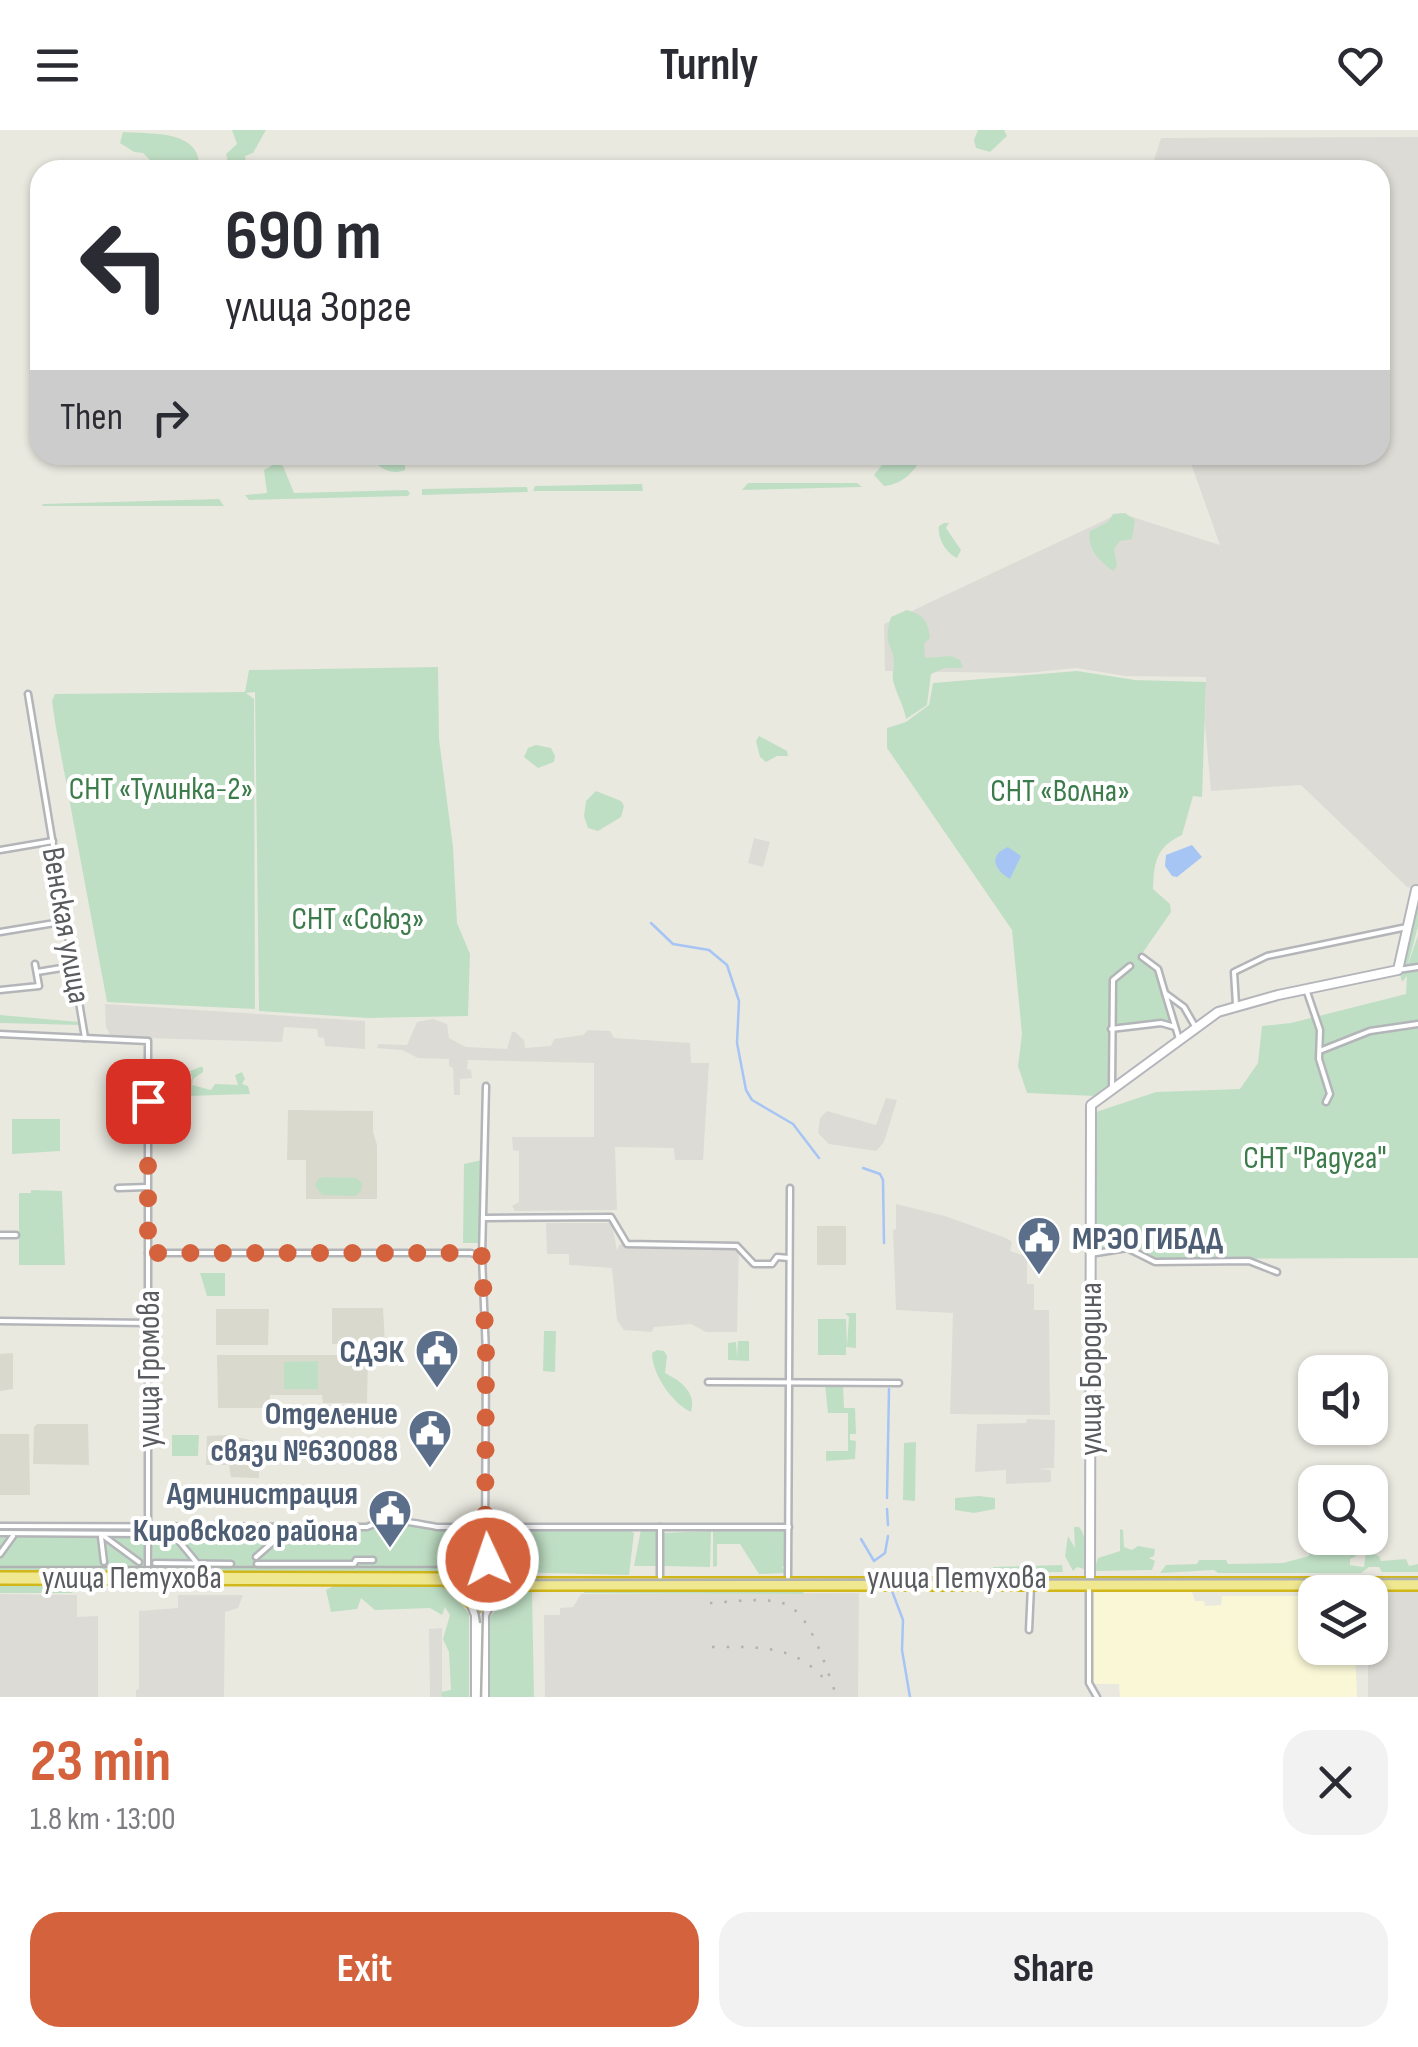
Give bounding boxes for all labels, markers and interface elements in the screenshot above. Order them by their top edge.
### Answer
icon: menu [30,38,85,93]
text: Turnly [660,38,758,93]
icon: heart [1333,38,1388,93]
text: 690 m [225,195,382,279]
icon: left [60,200,190,330]
text: улица Зорге [225,280,412,335]
icon: right [143,390,198,445]
text: Then [60,395,123,440]
park label: СНТ «Тулинка-2» [69,770,253,809]
park label: СНТ «Волна» [990,772,1130,811]
street label: Венская улица [33,844,98,1006]
park label: СНТ «Союз» [291,900,425,939]
pin [106,1059,191,1144]
icon: arrive [121,1074,176,1129]
park label: СНТ "Радуга" [1243,1139,1387,1178]
public building icon: МРЭО ГИБДД [1016,1215,1062,1276]
place label: МРЭО ГИБДД [1072,1220,1223,1259]
street label: улица Бородина [1072,1282,1111,1456]
street label: улица Громова [130,1290,169,1448]
public building icon: СДЭК [414,1328,460,1389]
place label: СДЭК [339,1333,404,1372]
map controls [1298,1355,1388,1665]
button: sound [1298,1355,1388,1445]
place label: Отделение связи №630088 [211,1395,398,1471]
public building icon: Отделение связи №630088 [407,1408,453,1469]
button: search [1298,1465,1388,1555]
place label: Администрация Кировского района [133,1475,358,1551]
public building icon: Администрация Кировского района [367,1488,413,1549]
position arrow [436,1508,540,1612]
street label: улица Петухова [42,1559,222,1598]
street label: улица Петухова [867,1559,1047,1598]
button: layers [1298,1575,1388,1665]
text: 23 min [30,1726,171,1798]
button: close [1283,1730,1388,1835]
text: 1.8 km · 13:00 [30,1800,176,1839]
button: Exit [30,1912,699,2027]
button: Share [719,1912,1388,2027]

